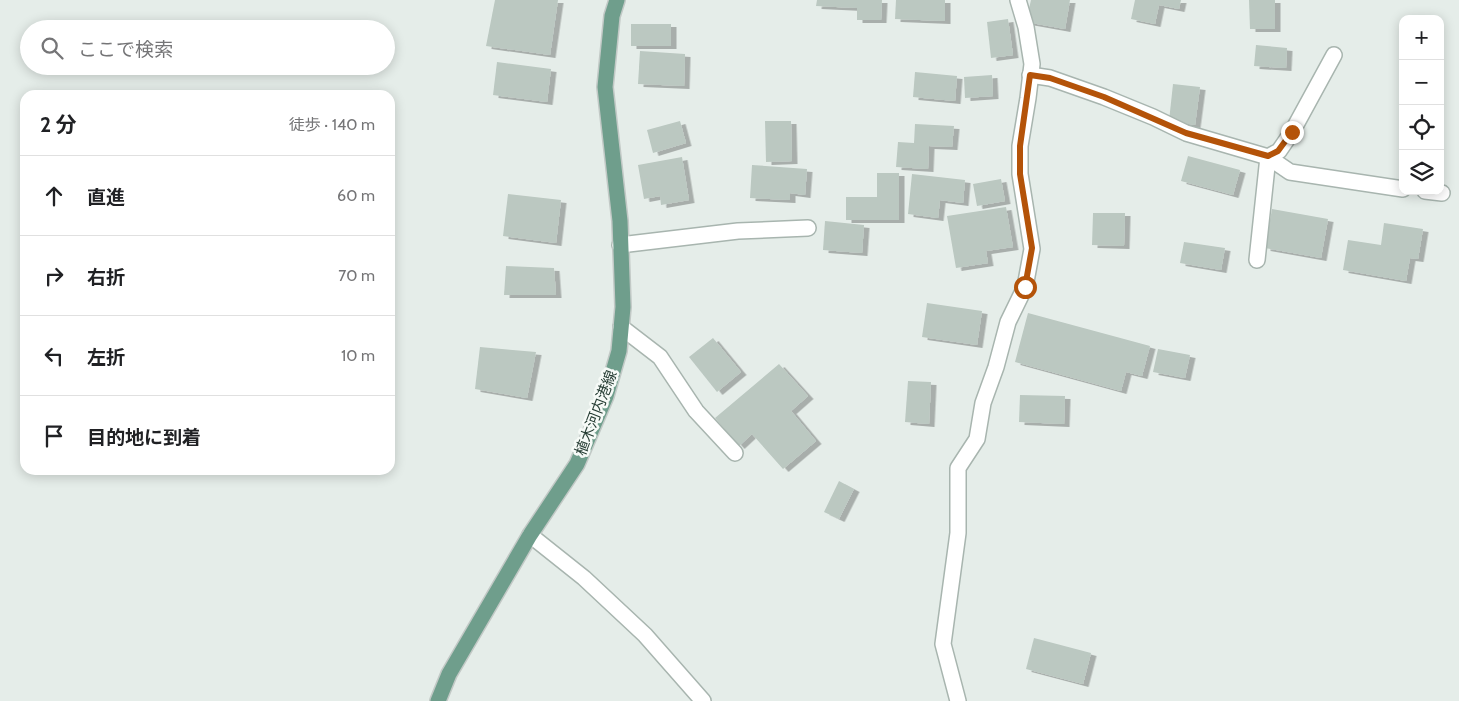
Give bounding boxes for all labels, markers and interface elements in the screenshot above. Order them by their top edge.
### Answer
map controls [1399,15,1444,195]
button: + [1399,15,1444,60]
search box [20,20,395,75]
icon: search [38,34,66,62]
text: ここで検索 [78,38,173,61]
button: − [1399,60,1444,105]
button: locate [1399,105,1444,150]
text: 2 分 [40,112,77,137]
text: 徒歩 · 140 m [289,115,375,134]
route end [1281,121,1304,144]
button: layers [1399,150,1444,195]
icon: ahead [40,182,68,210]
text: 直進 [87,186,125,209]
text: 60 m [337,186,375,205]
icon: right [40,262,68,290]
text: 右折 [87,266,125,289]
text: 70 m [338,266,375,285]
route start [1014,276,1037,299]
icon: left [40,342,68,370]
text: 左折 [87,346,125,369]
text: 10 m [341,346,375,365]
street label: 植木河内港線 [571,368,621,458]
icon: arrive [40,422,68,450]
text: 目的地に到着 [87,426,201,449]

